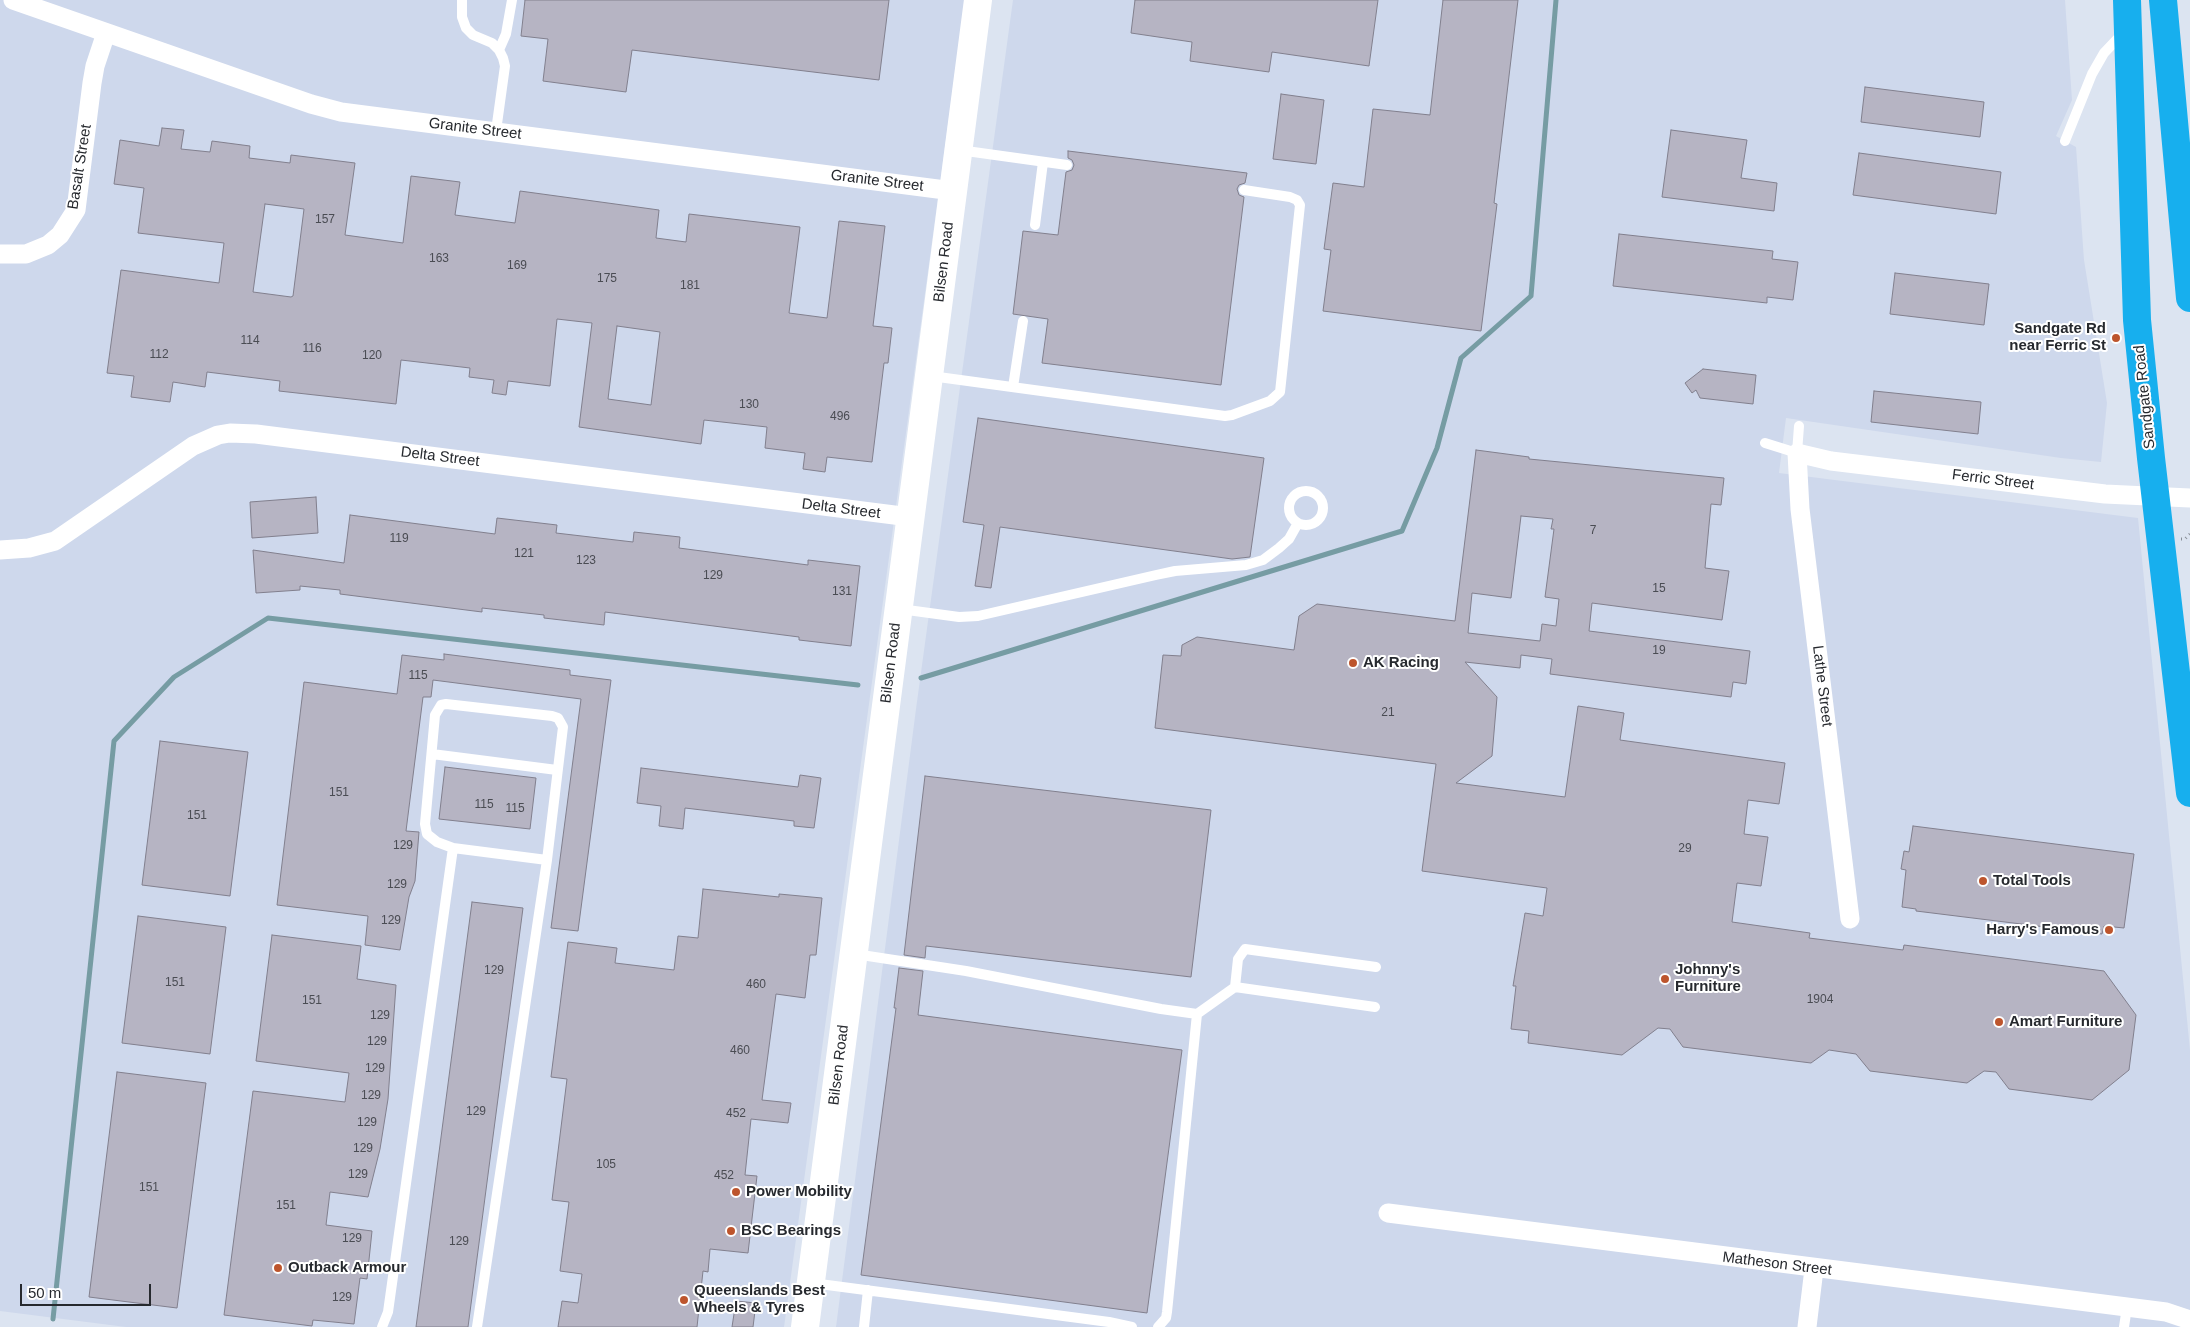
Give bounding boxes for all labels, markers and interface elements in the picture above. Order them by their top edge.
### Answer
street label: Granite Street [428,114,522,144]
street label: Basalt Street [64,123,96,211]
street label: Granite Street [830,166,924,196]
house number: 157 [315,213,335,227]
street label: Bilsen Road [930,221,958,303]
house number: 163 [429,252,449,266]
house number: 169 [507,259,527,273]
house number: 175 [597,272,617,286]
house number: 181 [680,279,700,293]
place label: Sandgate Rd near Ferric St [2009,320,2106,355]
marker: Sandgate Rd near Ferric St [2110,332,2122,344]
house number: 114 [240,334,260,348]
house number: 116 [302,342,322,356]
street label: Sandgate Road [2131,344,2159,450]
house number: 112 [149,348,169,362]
house number: 120 [362,349,382,363]
house number: 130 [739,398,759,412]
house number: 496 [830,410,850,424]
street label: Delta Street [400,443,480,471]
street label: Ferric Street [1951,466,2035,494]
street label: Delta Street [801,495,881,523]
house number: 7 [1590,524,1596,538]
house number: 119 [389,532,409,546]
house number: 121 [514,547,534,561]
house number: 123 [576,554,596,568]
house number: 129 [703,569,723,583]
house number: 15 [1652,582,1666,596]
house number: 131 [832,585,852,599]
street label: Bilsen Road [877,622,905,704]
house number: 19 [1652,644,1666,658]
street label: Lathe Street [1808,644,1836,728]
place label: AK Racing [1363,654,1439,672]
marker: AK Racing [1347,657,1359,669]
house number: 115 [408,669,428,683]
house number: 21 [1381,706,1395,720]
house number: 151 [329,786,349,800]
house number: 115 [474,798,494,812]
house number: 115 [505,802,525,816]
house number: 151 [187,809,207,823]
house number: 129 [393,839,413,853]
house number: 29 [1678,842,1692,856]
place label: Total Tools [1993,872,2071,890]
marker: Total Tools [1977,875,1989,887]
house number: 129 [387,878,407,892]
house number: 129 [381,914,401,928]
place label: Harry's Famous [1986,921,2099,939]
marker: Harry's Famous [2103,924,2115,936]
place label: Johnny's Furniture [1675,961,1741,996]
house number: 129 [484,964,504,978]
marker: Johnny's Furniture [1659,973,1671,985]
house number: 151 [165,976,185,990]
house number: 460 [746,978,766,992]
house number: 1904 [1807,993,1833,1007]
house number: 151 [302,994,322,1008]
house number: 129 [370,1009,390,1023]
place label: Amart Furniture [2009,1013,2122,1031]
marker: Amart Furniture [1993,1016,2005,1028]
street label: Bilsen Road [825,1024,853,1106]
house number: 129 [367,1035,387,1049]
house number: 460 [730,1044,750,1058]
house number: 129 [365,1062,385,1076]
house number: 129 [361,1089,381,1103]
house number: 129 [466,1105,486,1119]
house number: 452 [726,1107,746,1121]
house number: 129 [357,1116,377,1130]
house number: 129 [353,1142,373,1156]
house number: 105 [596,1158,616,1172]
house number: 129 [348,1168,368,1182]
house number: 452 [714,1169,734,1183]
house number: 151 [139,1181,159,1195]
place label: Power Mobility [746,1183,852,1201]
marker: Power Mobility [730,1186,742,1198]
house number: 151 [276,1199,296,1213]
place label: BSC Bearings [741,1222,841,1240]
marker: BSC Bearings [725,1225,737,1237]
house number: 129 [342,1232,362,1246]
house number: 129 [449,1235,469,1249]
street label: Matheson Street [1721,1248,1833,1280]
place label: Outback Armour [288,1259,406,1277]
marker: Outback Armour [272,1262,284,1274]
scale bar [22,1274,154,1306]
place label: Queenslands Best Wheels & Tyres [694,1282,825,1317]
text: 50 m [28,1284,61,1301]
house number: 129 [332,1291,352,1305]
marker: Queenslands Best Wheels & Tyres [678,1294,690,1306]

